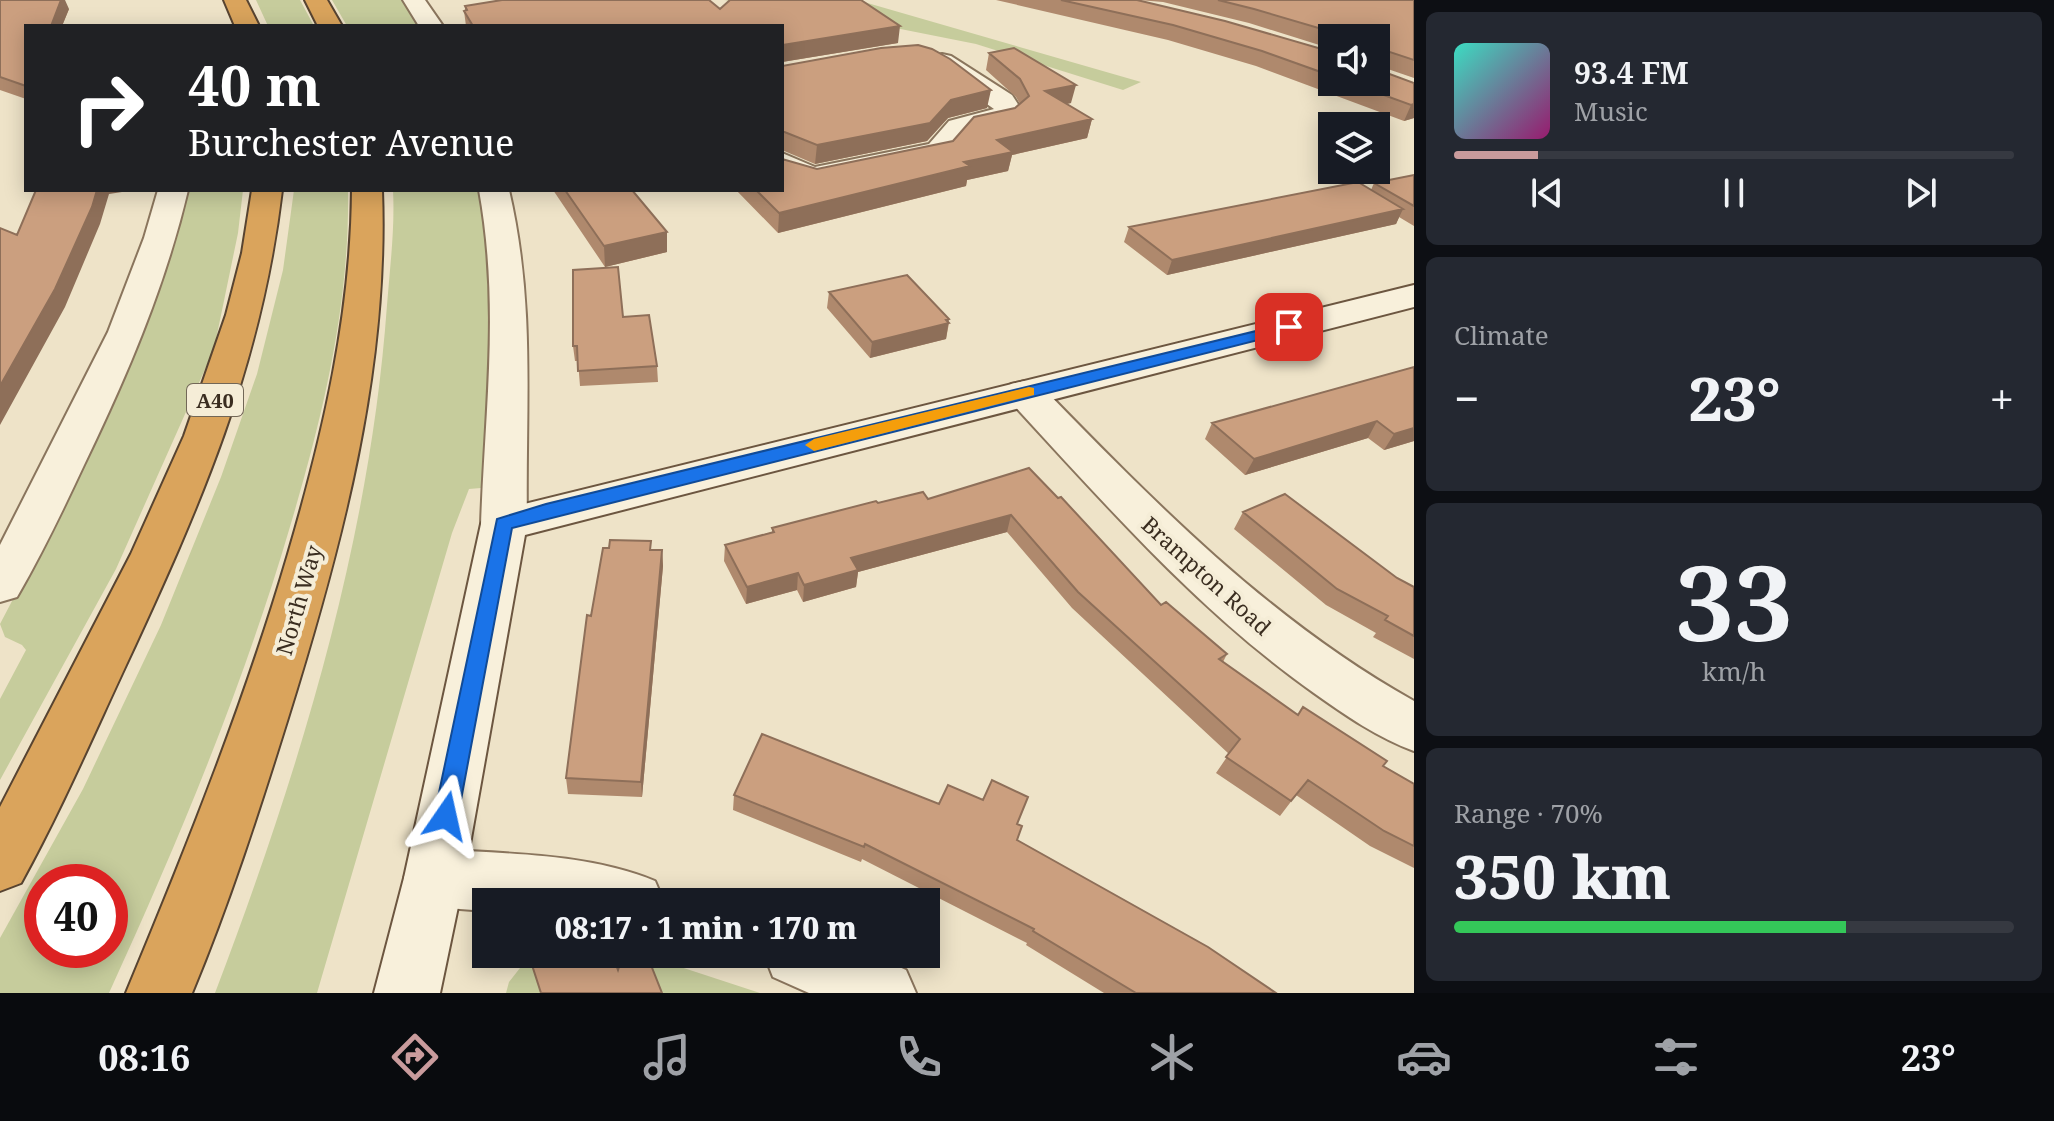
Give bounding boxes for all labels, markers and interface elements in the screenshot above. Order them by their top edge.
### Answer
map controls [1318,24,1390,184]
button: sound [1318,24,1390,96]
text: 40 m [188,46,321,122]
text: 93.4 FM [1574,52,1689,93]
icon: right [56,56,160,160]
text: Music [1574,93,1648,129]
button: layers [1318,112,1390,184]
text: Burchester Avenue [188,118,514,167]
icon: previous [1525,171,1569,215]
icon: pause [1712,171,1756,215]
icon: next [1899,171,1943,215]
pin [1255,293,1323,361]
icon: arrive [1267,305,1311,349]
text: Climate [1454,317,1549,353]
text: 23° [1688,357,1780,439]
text: − [1454,368,1479,428]
text: + [1989,368,2014,428]
road number: A40 [187,384,243,416]
street label: Brampton Road [1136,509,1278,641]
text: 33 [1675,530,1793,671]
street label: North Way [268,541,328,659]
text: km/h [1702,653,1766,689]
position arrow [404,774,488,858]
text: Range · 70% [1454,795,1603,831]
text: 350 km [1454,835,1671,917]
speed limit sign: 40 [24,864,128,968]
text: 08:17 · 1 min · 170 m [555,907,857,948]
icon: directions [387,1029,443,1085]
icon: music [639,1029,695,1085]
icon: phone [891,1029,947,1085]
icon: climate [1144,1029,1200,1085]
icon: car [1396,1029,1452,1085]
icon: filters [1648,1029,1704,1085]
text: 08:16 [98,1033,190,1082]
text: 23° [1901,1033,1956,1082]

